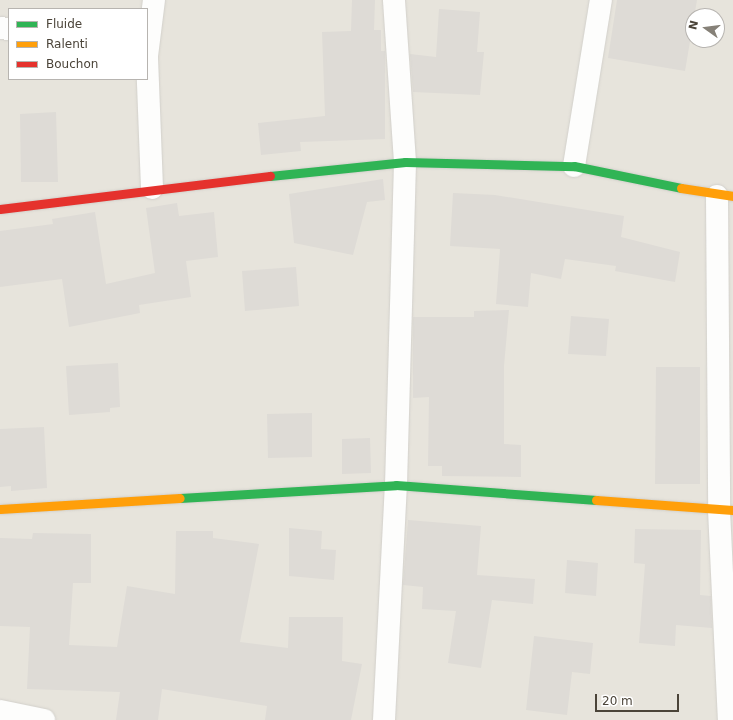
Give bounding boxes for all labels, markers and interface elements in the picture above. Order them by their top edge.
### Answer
legend [8,8,148,80]
north arrow [685,8,725,48]
text: Fluide [46,17,82,31]
text: N [686,19,701,31]
text: Ralenti [46,37,88,51]
text: Bouchon [46,57,98,71]
scale bar [597,686,681,712]
text: 20 m [602,694,633,708]

